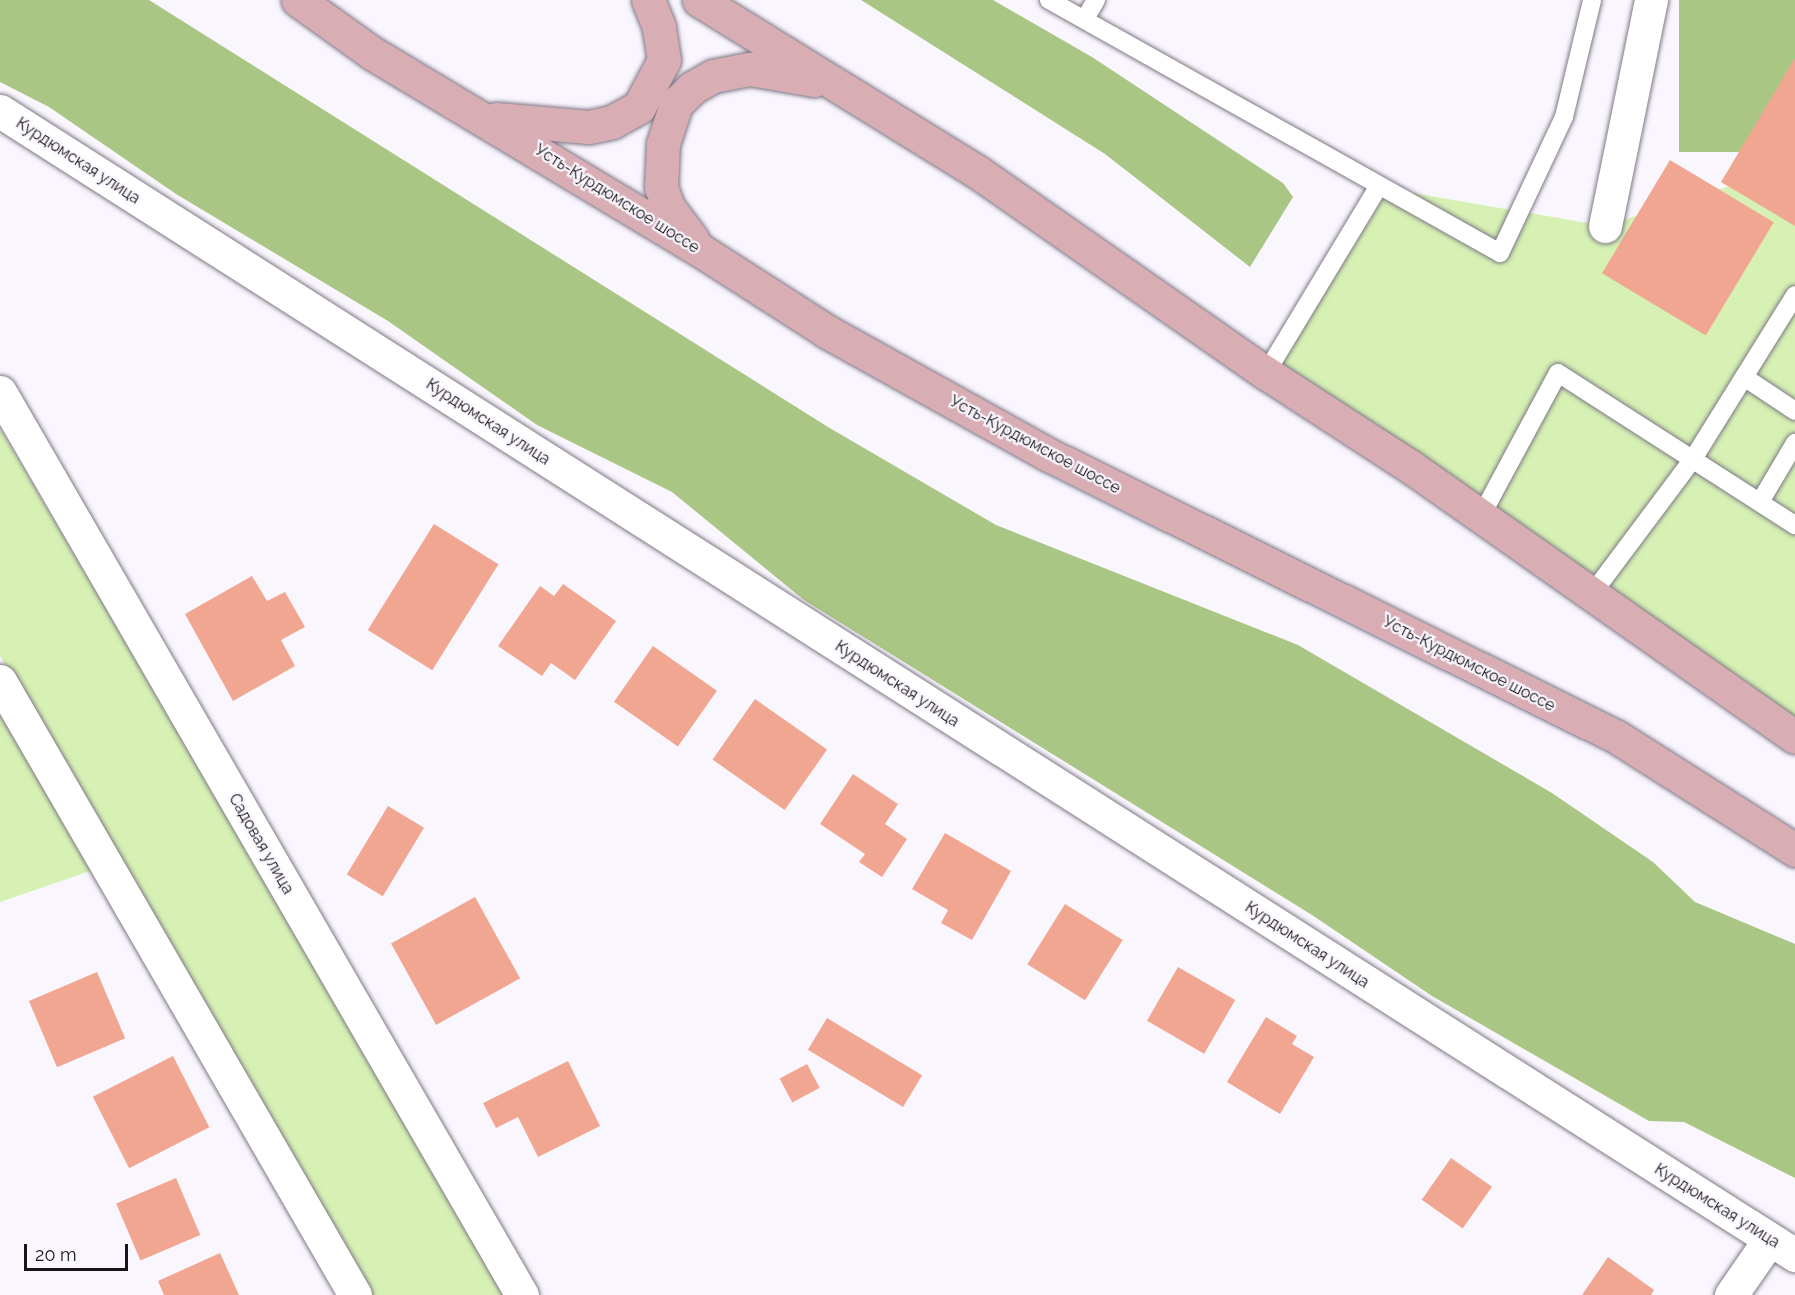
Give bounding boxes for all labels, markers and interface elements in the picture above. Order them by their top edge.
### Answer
street label: Курдюмская улица [12,114,144,208]
street label: Усть-Курдюмское шоссе [531,140,703,258]
street label: Курдюмская улица [422,375,554,469]
street label: Усть-Курдюмское шоссе [946,392,1124,498]
street label: Усть-Курдюмское шоссе [1380,612,1558,716]
street label: Курдюмская улица [831,637,963,731]
street label: Садовая улица [224,790,298,898]
street label: Курдюмская улица [1241,898,1373,992]
street label: Курдюмская улица [1651,1160,1783,1252]
scale bar [27,1232,130,1270]
text: 20 m [35,1244,77,1265]

